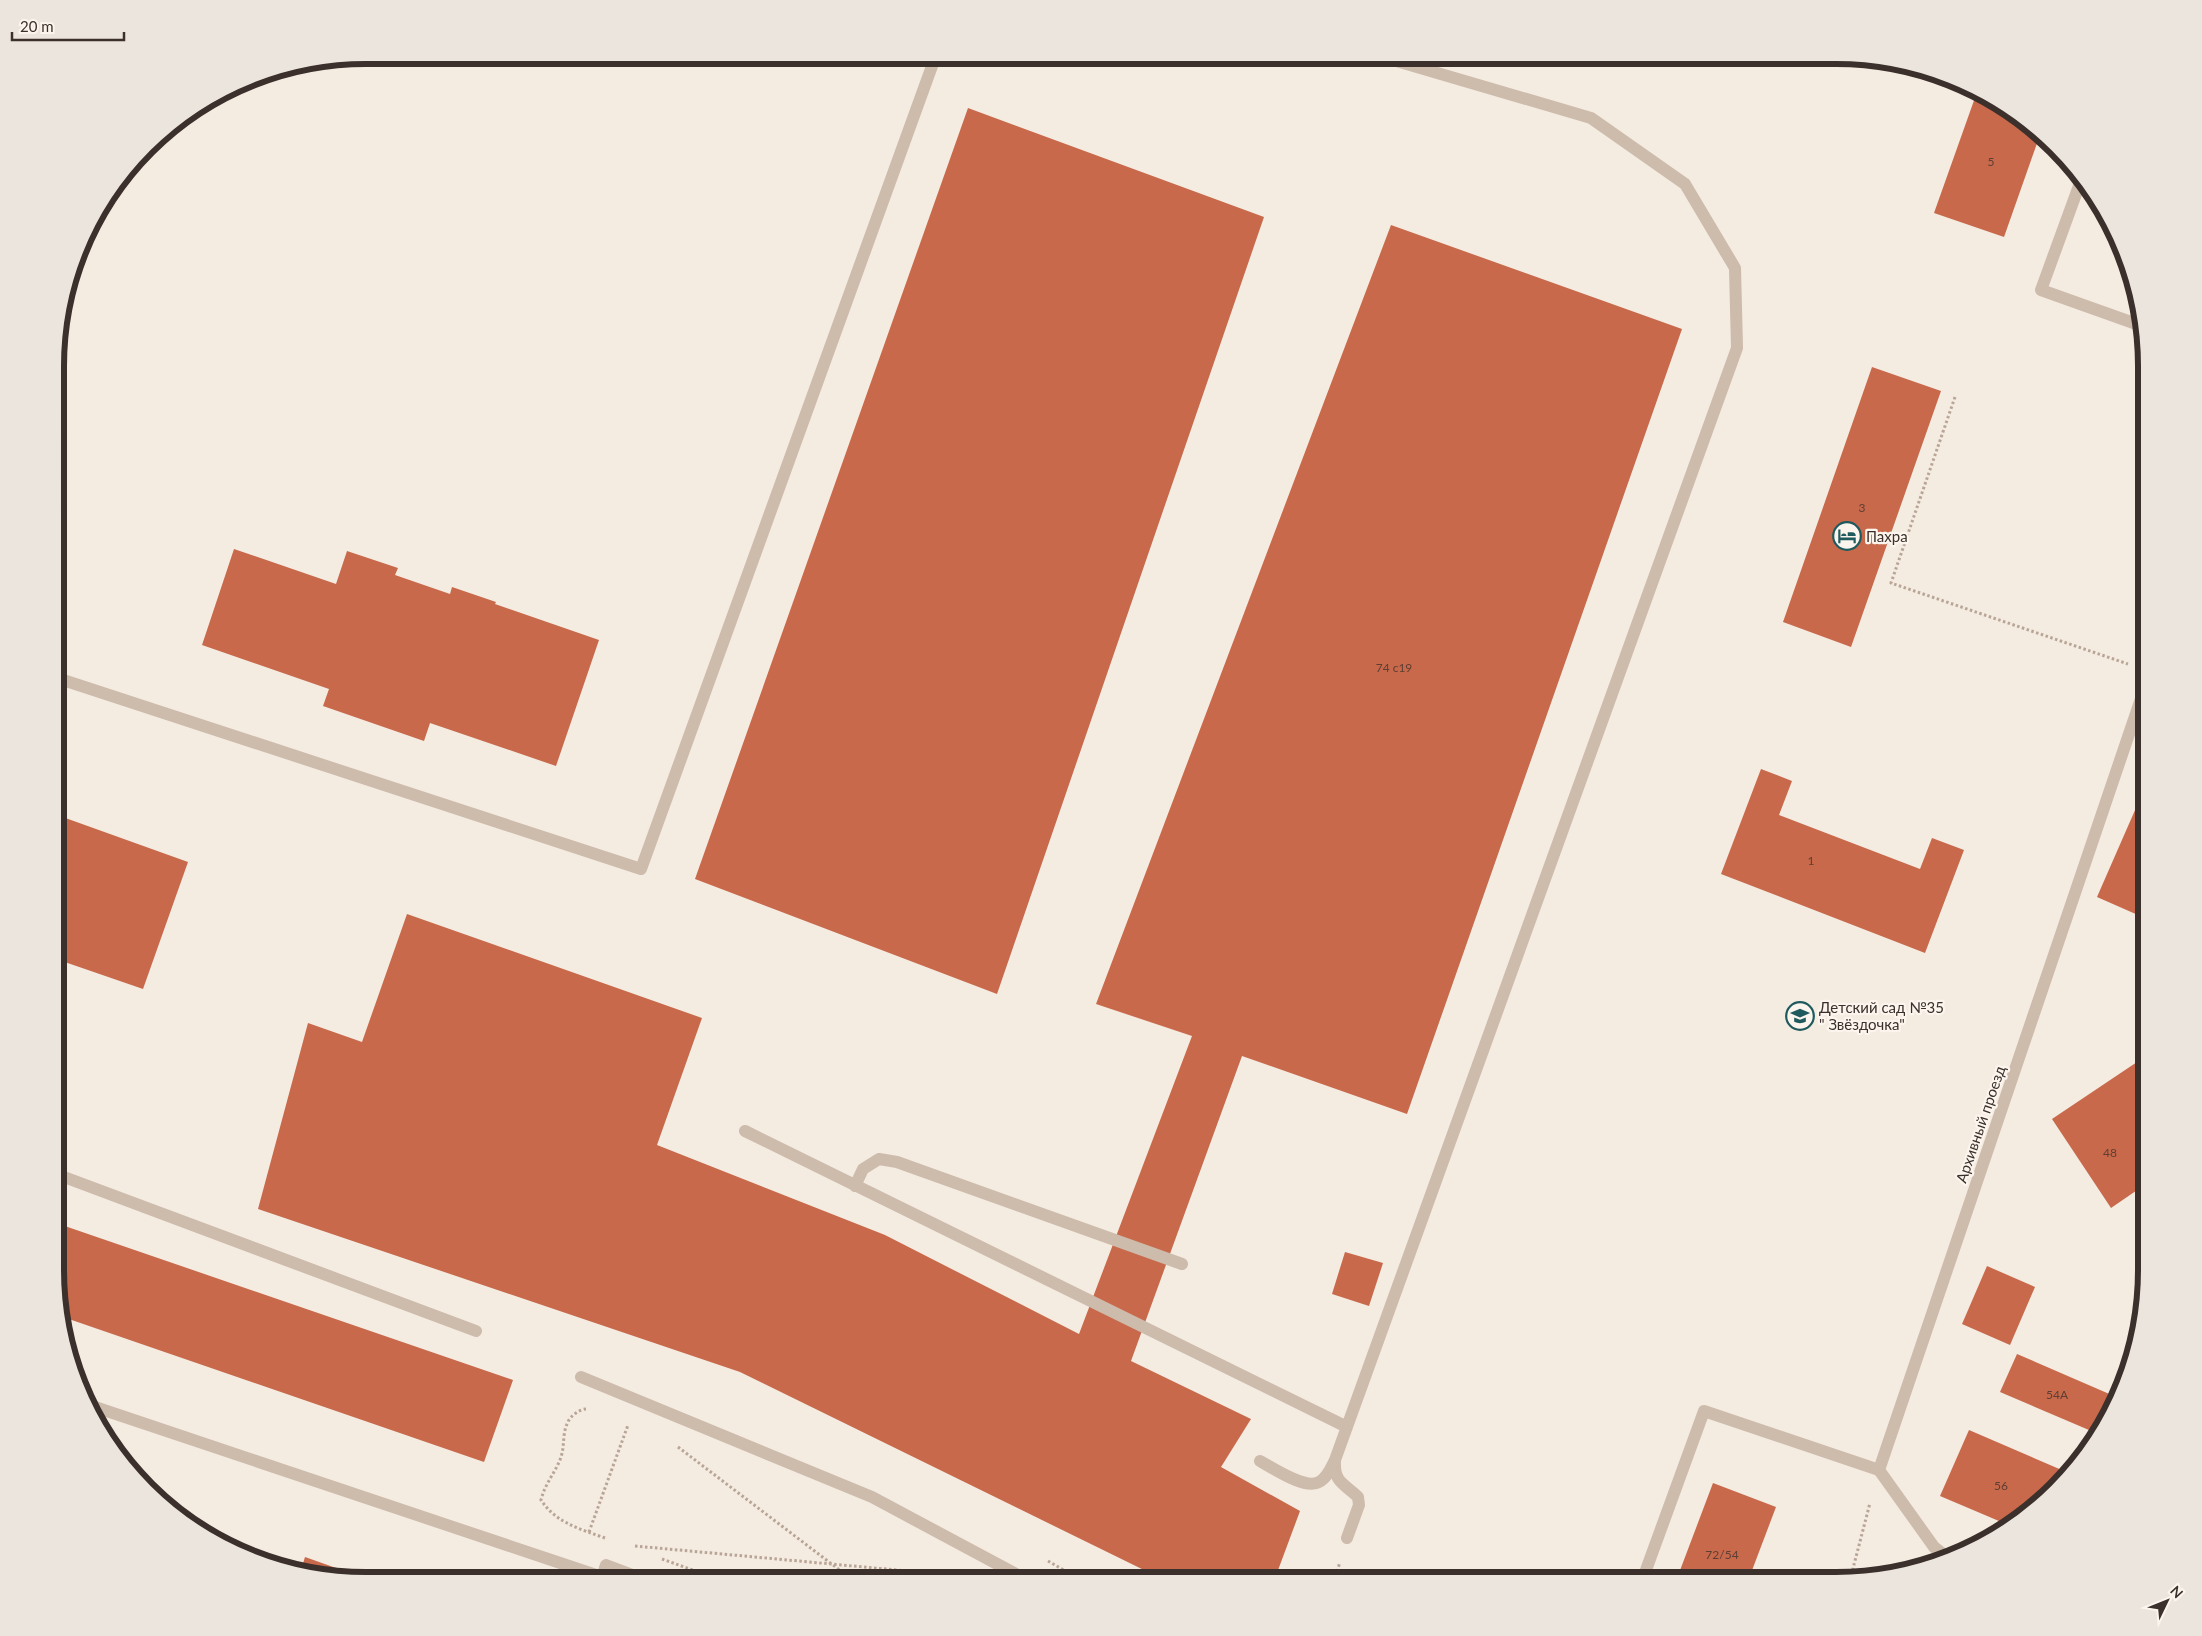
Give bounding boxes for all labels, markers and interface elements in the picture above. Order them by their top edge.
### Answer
scale bar [12,10,125,42]
text: 20 m [20,17,54,35]
house number: 5 [1988,154,1995,169]
house number: 3 [1859,500,1866,515]
hotel icon: Пахра [1832,521,1862,551]
place label: Пахра [1866,527,1908,545]
house number: 74 с19 [1376,660,1412,675]
house number: 1 [1808,853,1815,868]
place label: Детский сад №35 " Звёздочка" [1819,998,1944,1033]
school or university icon: Детский сад №35 " Звёздочка" [1785,1001,1815,1031]
street label: Архивный проезд [1952,1063,2008,1185]
house number: 48 [2103,1145,2117,1160]
house number: 54А [2046,1387,2069,1402]
house number: 56 [1994,1478,2008,1493]
house number: 72/54 [1705,1547,1739,1562]
north arrow [2142,1576,2192,1626]
text: N [2167,1582,2187,1602]

